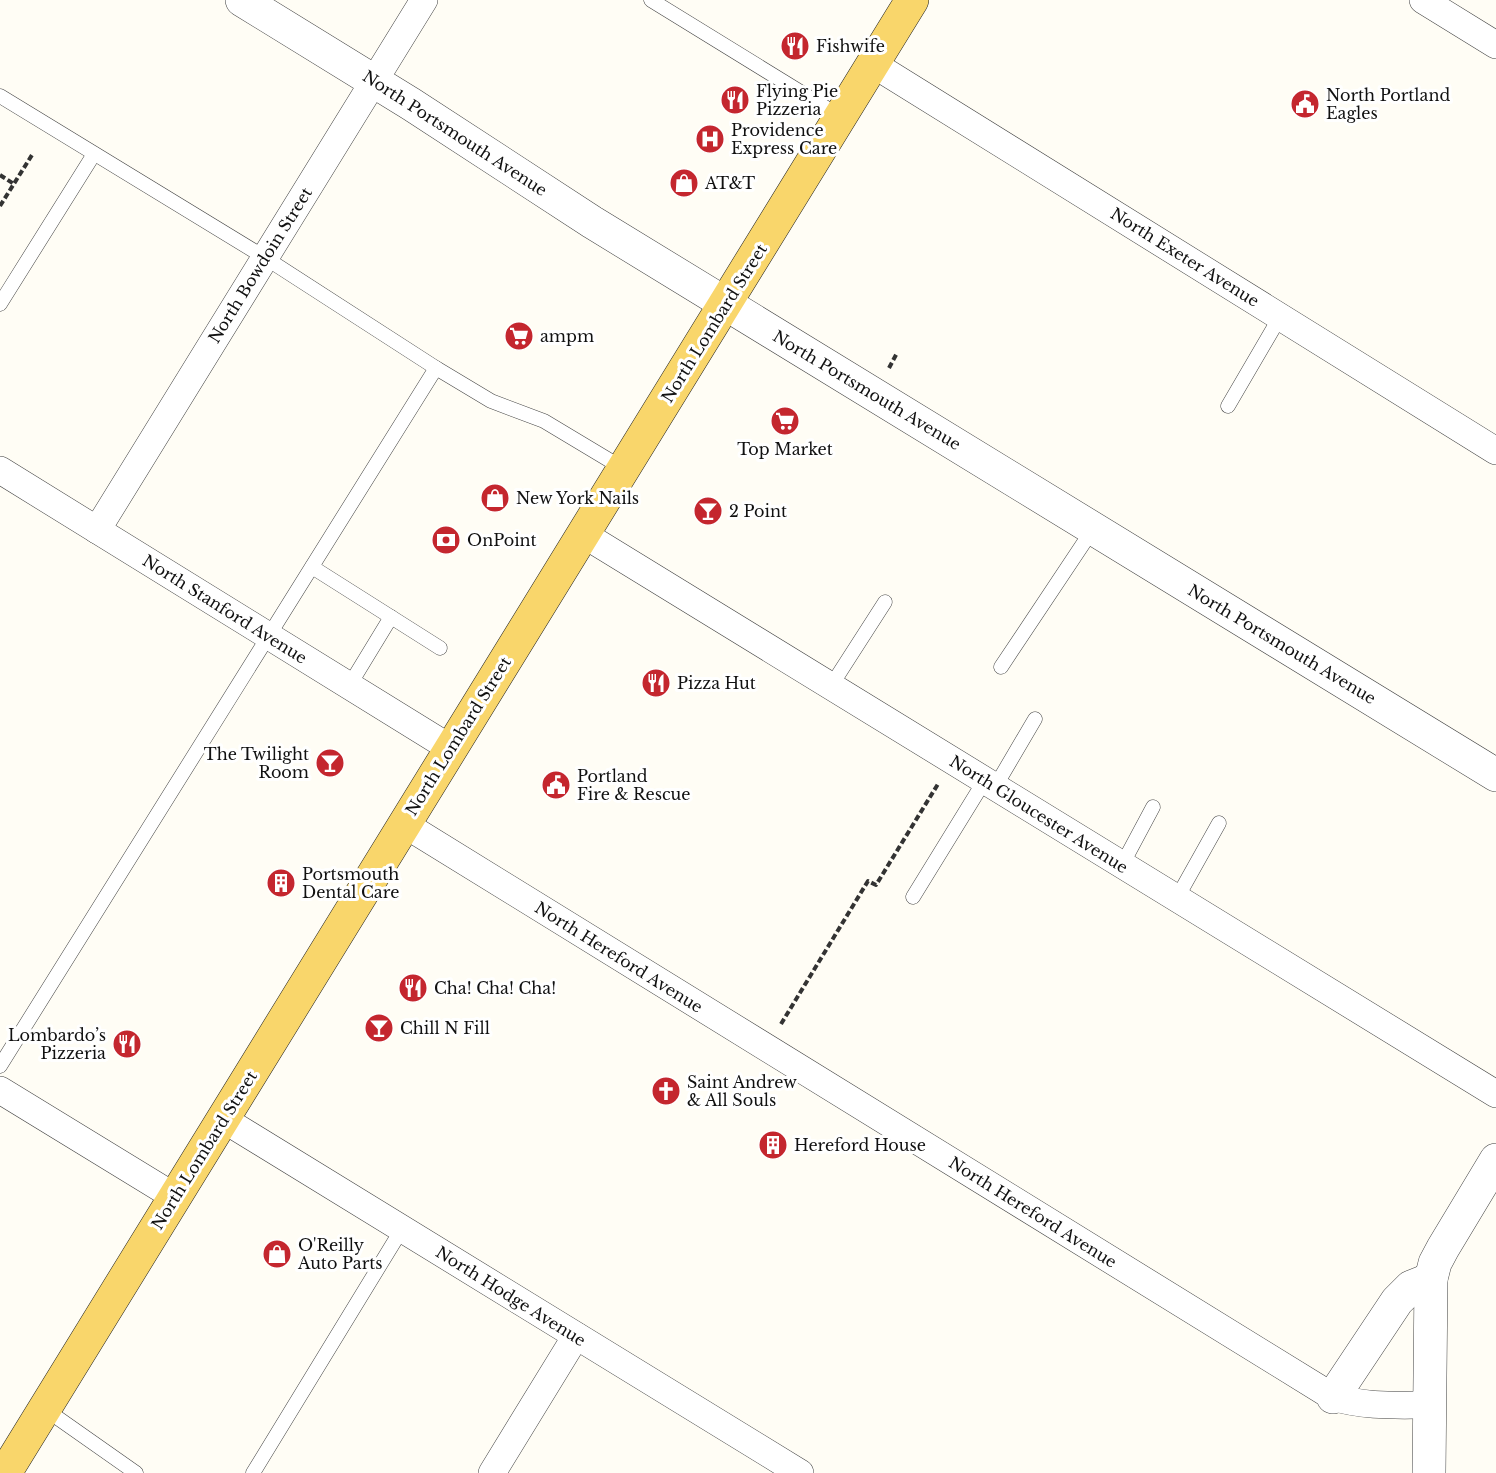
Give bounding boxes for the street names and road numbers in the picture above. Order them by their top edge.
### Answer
street label: North Portsmouth Avenue [359,66,551,200]
street label: North Bowdoin Street [204,183,316,347]
street label: North Exeter Avenue [1107,203,1263,311]
street label: North Lombard Street [657,240,771,406]
street label: North Portsmouth Avenue [769,326,965,454]
street label: North Stanford Avenue [139,550,311,668]
street label: North Portsmouth Avenue [1184,580,1380,708]
street label: North Lombard Street [401,653,515,819]
street label: North Gloucester Avenue [946,751,1132,877]
street label: North Hereford Avenue [531,897,707,1017]
street label: North Lombard Street [147,1067,261,1233]
street label: North Hereford Avenue [945,1152,1121,1272]
street label: North Hodge Avenue [432,1242,590,1350]

